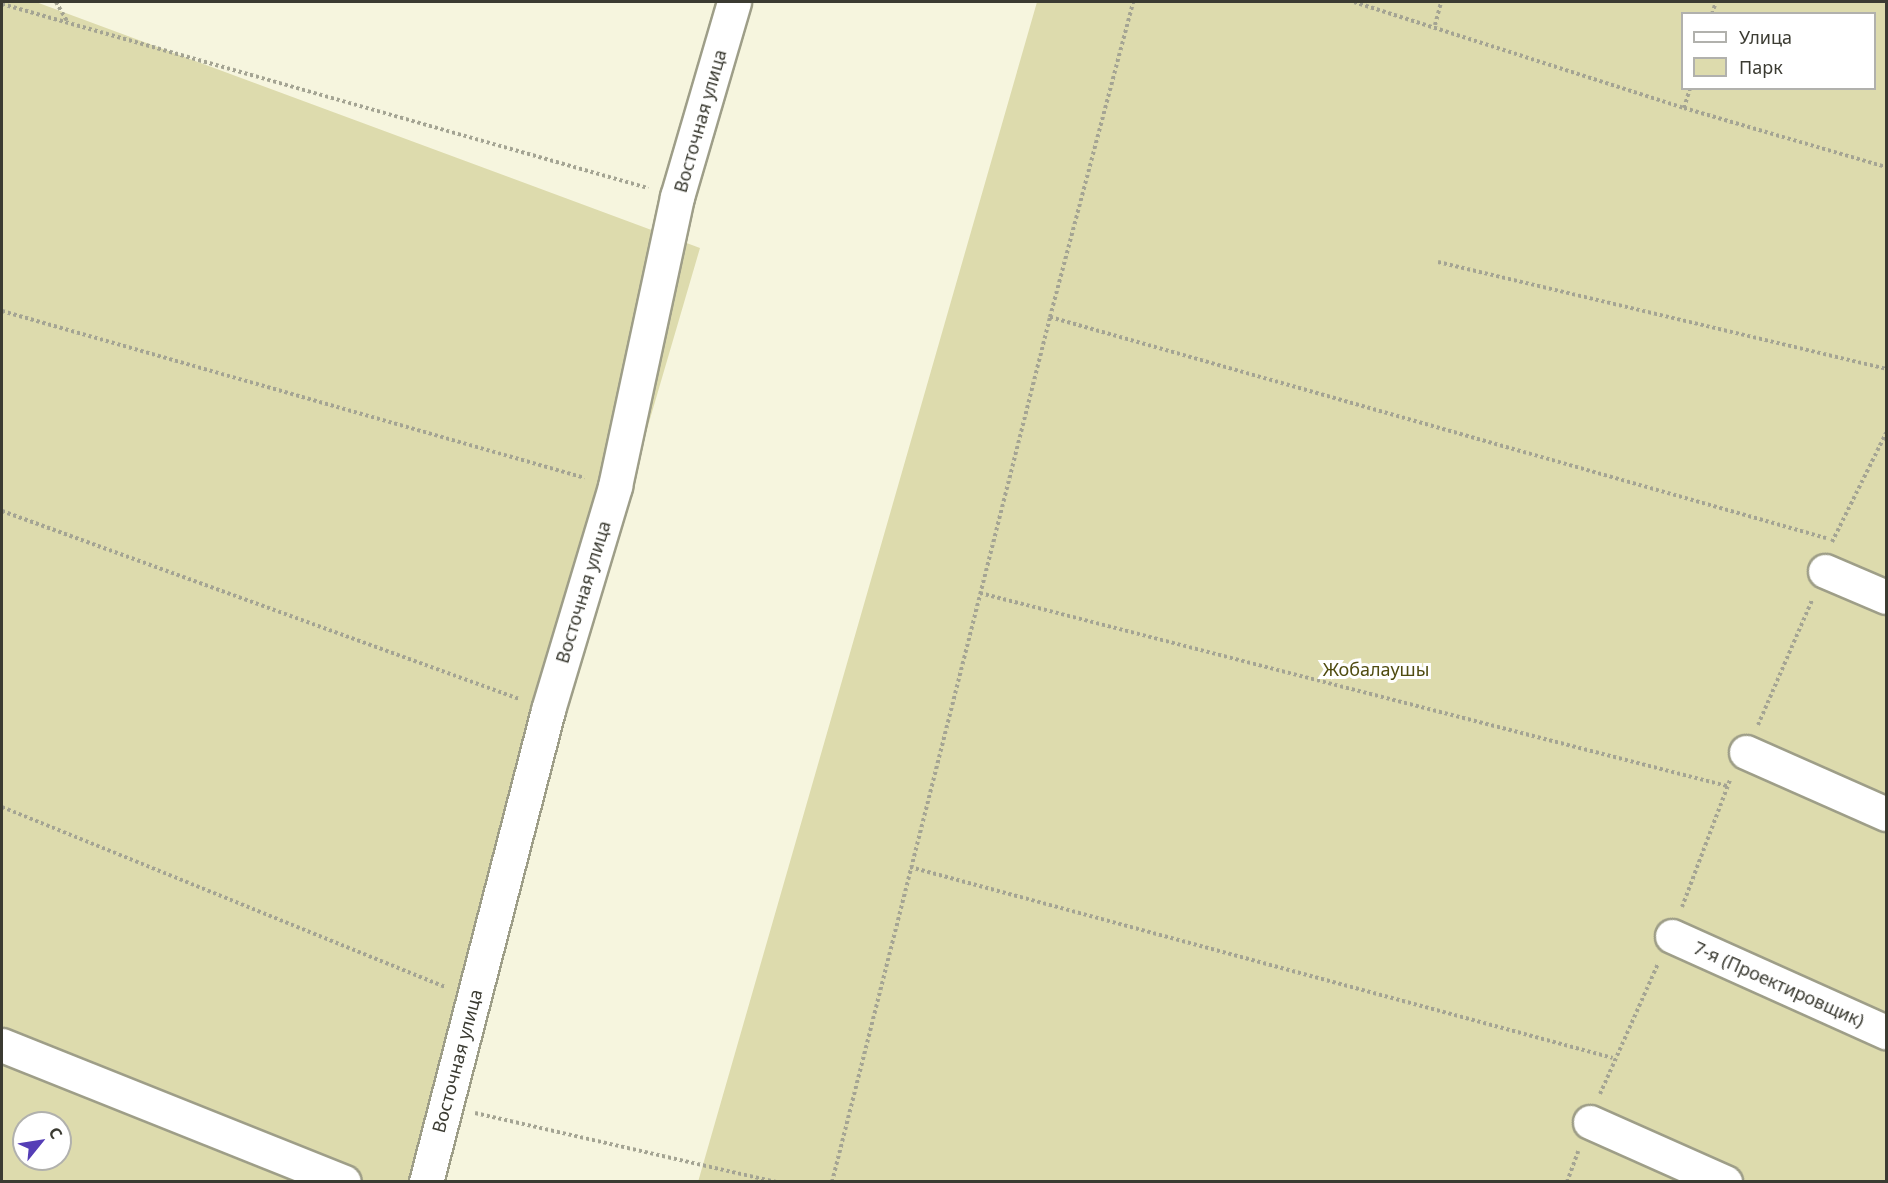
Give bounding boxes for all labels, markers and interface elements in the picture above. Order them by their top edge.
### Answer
legend [1681,12,1876,90]
text: Улица [1739,25,1792,49]
street label: Восточная улица [669,47,731,195]
text: Парк [1739,55,1783,79]
street label: Восточная улица [551,518,615,666]
park label: Жобалаушы [1323,658,1429,680]
street label: 7-я (Проектировщик) [1690,937,1868,1031]
street label: Восточная улица [427,987,487,1135]
north arrow [12,1111,72,1171]
text: С [44,1123,68,1143]

